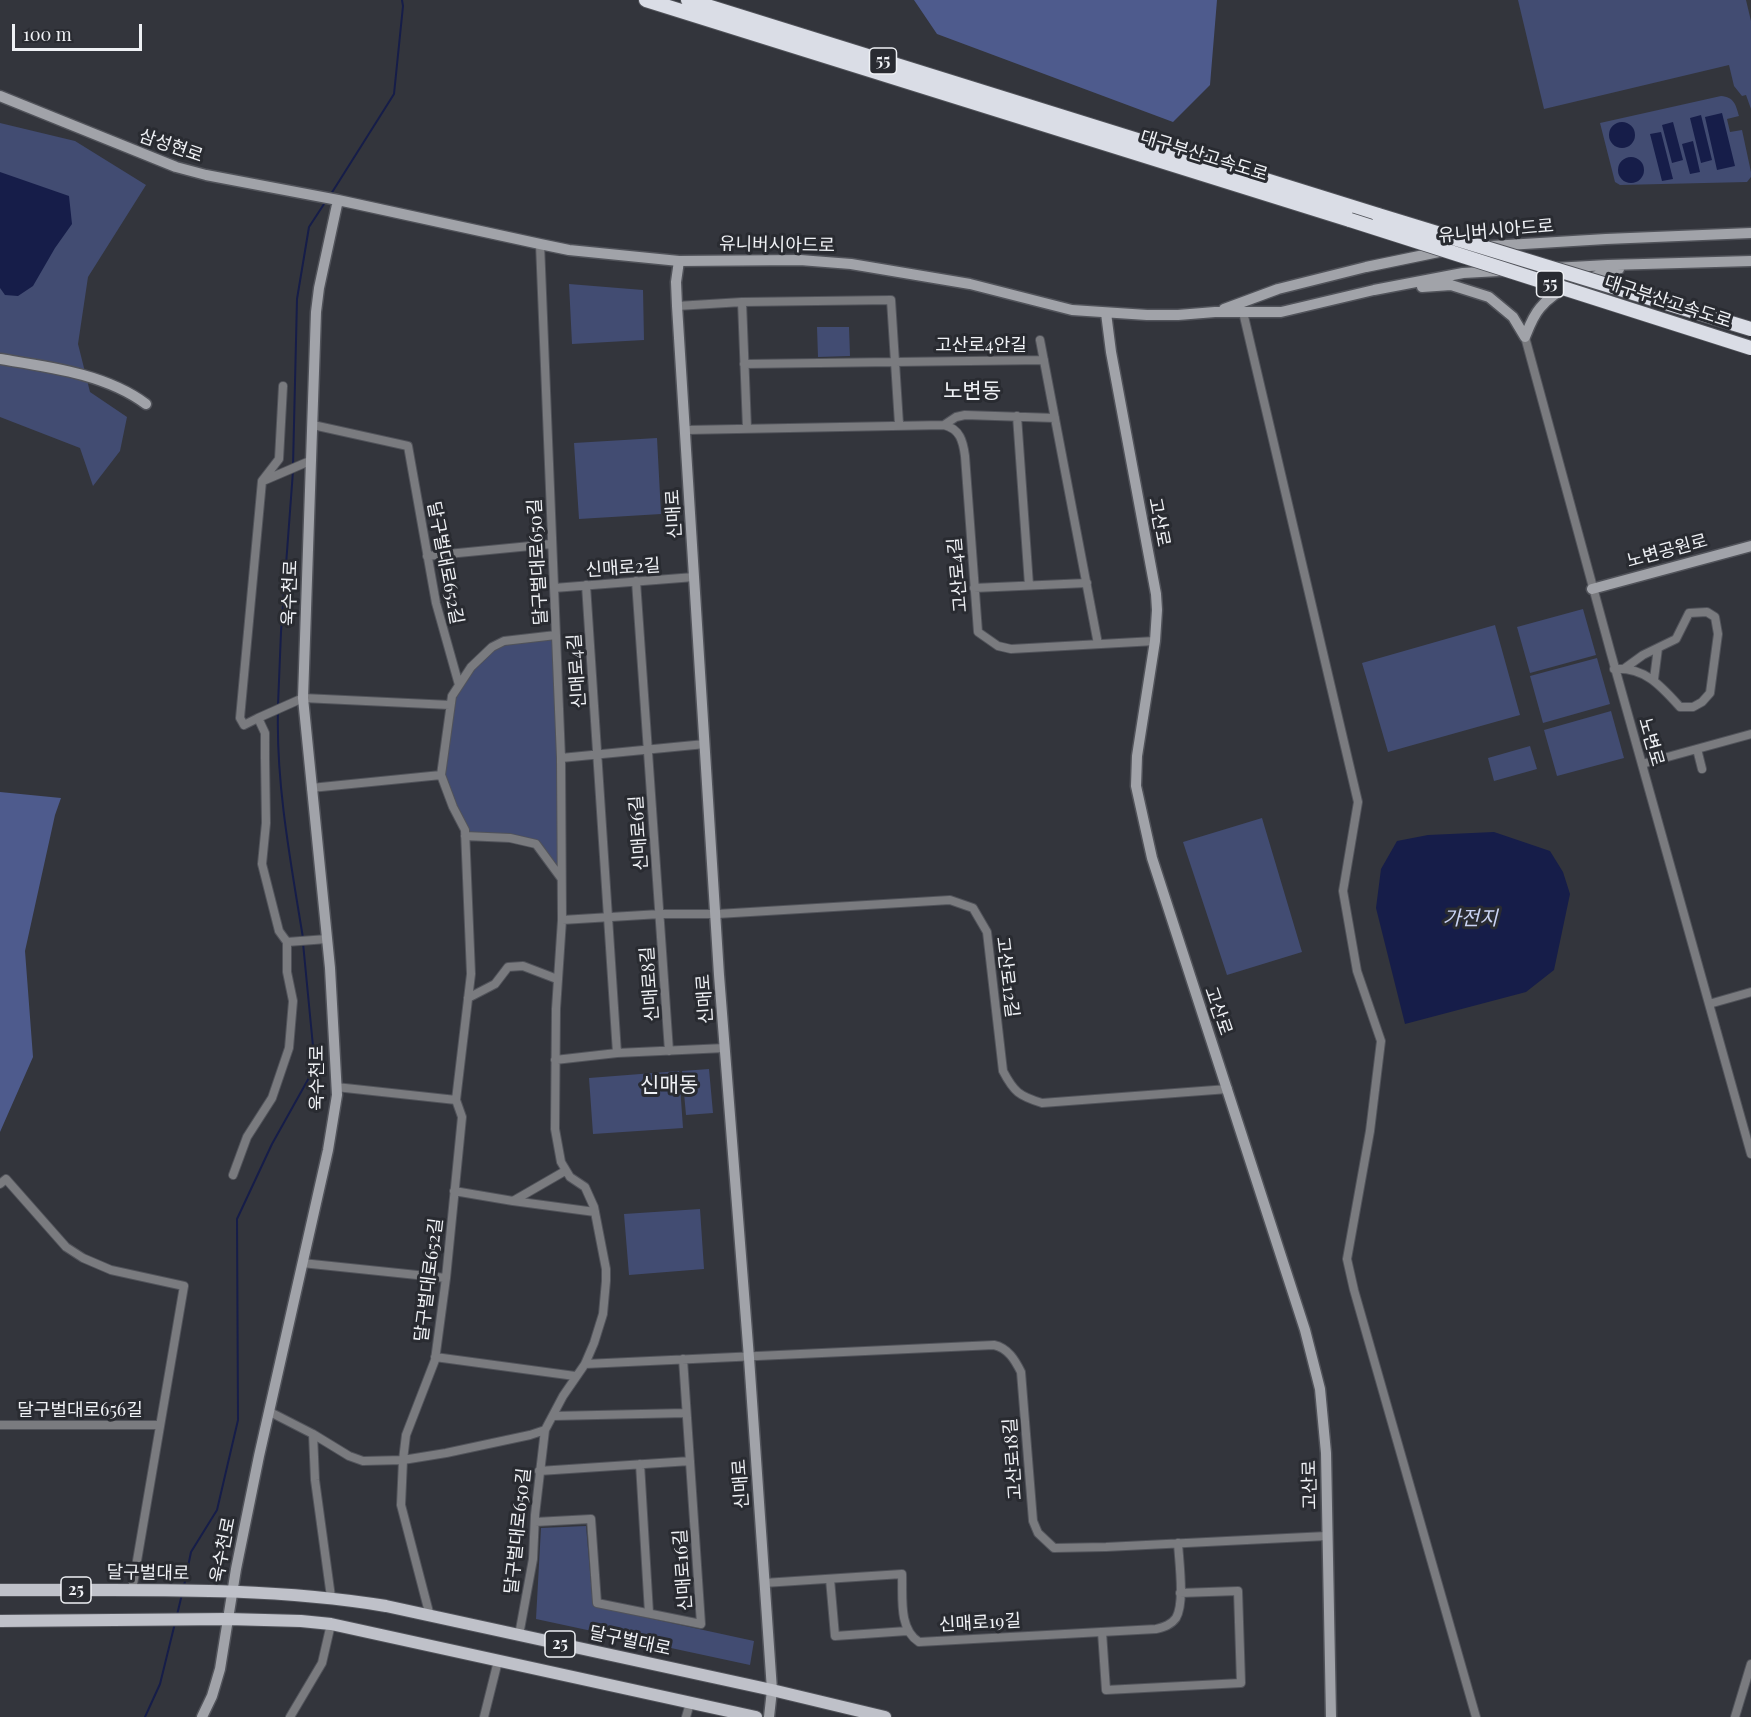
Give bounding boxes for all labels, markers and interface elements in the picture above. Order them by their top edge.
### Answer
scale bar [15,12,146,50]
text: 100 m [23,22,72,46]
road number: 55 [870,48,896,74]
street label: 삼성현로 [136,125,206,167]
street label: 대구부산고속도로 [1137,126,1271,186]
street label: 유니버시아드로 [1437,215,1555,247]
street label: 유니버시아드로 [719,233,835,257]
road number: 55 [1536,271,1564,297]
street label: 대구부산고속도로 [1602,271,1734,333]
street label: 고산로4안길 [935,334,1027,356]
district label: 노변동 [943,378,1001,404]
street label: 신매로 [662,489,686,539]
street label: 고산로 [1144,496,1174,548]
street label: 달구벌대로650길 [524,498,552,626]
street label: 달구벌대로652길 [422,500,468,626]
street label: 노변공원로 [1624,530,1710,572]
street label: 고산로4길 [944,537,972,613]
street label: 신매로2길 [585,555,661,581]
street label: 욱수천로 [278,560,302,626]
street label: 신매로4길 [564,633,590,709]
street label: 노변로 [1634,715,1668,769]
street label: 신매로6길 [626,795,652,871]
water label: 가전지 [1442,907,1498,931]
street label: 고산로12길 [991,935,1023,1019]
street label: 신매로8길 [637,946,663,1022]
street label: 신매로 [692,973,718,1025]
street label: 고산로 [1200,984,1236,1038]
street label: 욱수천로 [306,1045,328,1111]
district label: 신매동 [640,1072,698,1098]
street label: 달구벌대로652길 [411,1217,447,1343]
street label: 달구벌대로656길 [17,1399,143,1421]
street label: 고산로18길 [999,1417,1027,1501]
street label: 신매로 [728,1458,754,1510]
street label: 고산로 [1299,1460,1321,1510]
street label: 달구벌대로650길 [501,1467,535,1595]
street label: 욱수천로 [206,1515,240,1585]
street label: 신매로16길 [669,1528,697,1612]
street label: 달구벌대로 [106,1561,190,1585]
road number: 25 [61,1577,91,1603]
street label: 신매로19길 [938,1610,1022,1636]
street label: 달구벌대로 [587,1622,673,1660]
road number: 25 [545,1631,575,1657]

